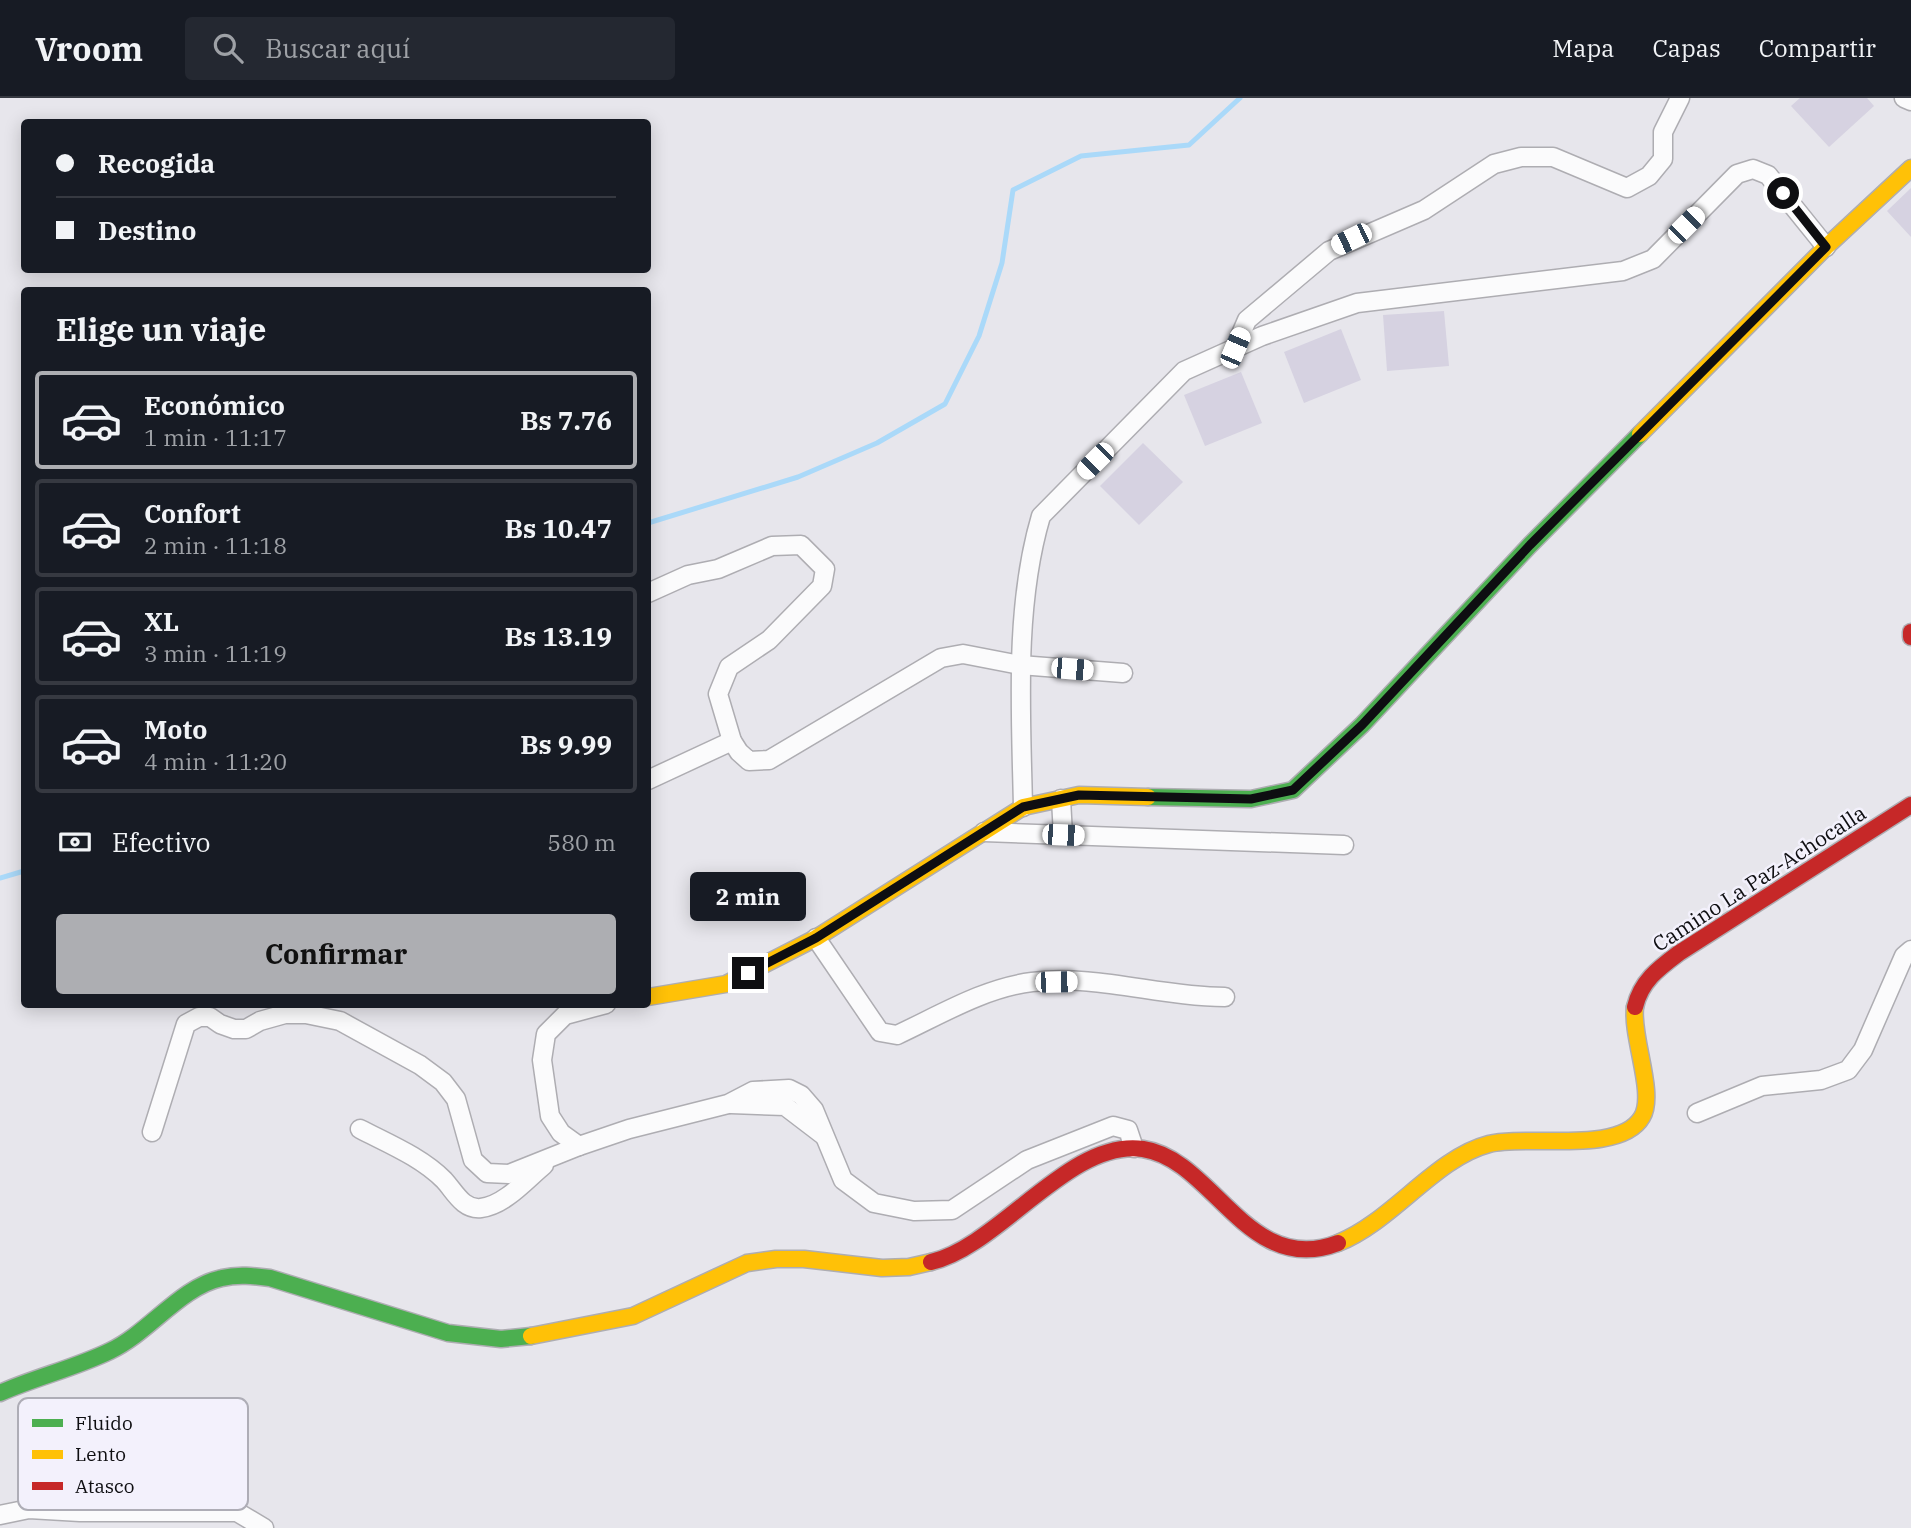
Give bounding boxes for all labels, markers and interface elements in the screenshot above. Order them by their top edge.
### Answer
search box [185,17,675,80]
text: Vroom [35,27,143,70]
icon: search [209,29,247,67]
text: Buscar aquí [265,31,410,65]
text: Mapa [1552,32,1614,64]
text: Capas [1652,32,1721,64]
text: Compartir [1759,32,1876,64]
text: Recogida [98,146,215,180]
route start [1767,177,1799,209]
car [1664,203,1709,247]
text: Destino [98,213,196,247]
car [1328,220,1375,258]
text: Elige un viaje [56,308,266,350]
car [1218,325,1253,371]
text: Económico [144,388,285,422]
icon: car [60,389,123,452]
text: Bs 7.76 [520,403,612,437]
text: 1 min · 11:17 [144,422,287,452]
car [1073,439,1118,483]
text: Confort [144,496,241,530]
icon: car [60,497,123,560]
text: Bs 10.47 [505,511,612,545]
text: 2 min · 11:18 [144,530,287,560]
text: XL [144,604,179,638]
icon: car [60,605,123,668]
text: Bs 13.19 [505,619,612,653]
text: 3 min · 11:19 [144,638,287,668]
car [1051,657,1094,681]
text: Moto [144,712,207,746]
icon: car [60,713,123,776]
text: Bs 9.99 [520,727,612,761]
text: 4 min · 11:20 [144,746,287,776]
street label: Camino La Paz-Achocalla [1647,798,1871,958]
icon: cash [56,823,94,861]
car [1042,824,1085,846]
text: Efectivo [112,825,210,859]
text: 580 m [547,827,616,857]
callout: 2 min [690,872,806,920]
text: 2 min [716,881,780,911]
button: Confirmar [56,914,616,994]
route end [732,957,764,989]
car [1035,971,1078,993]
legend [18,1398,248,1510]
text: Fluido [75,1411,133,1435]
text: Lento [75,1442,126,1466]
text: Atasco [75,1474,134,1498]

